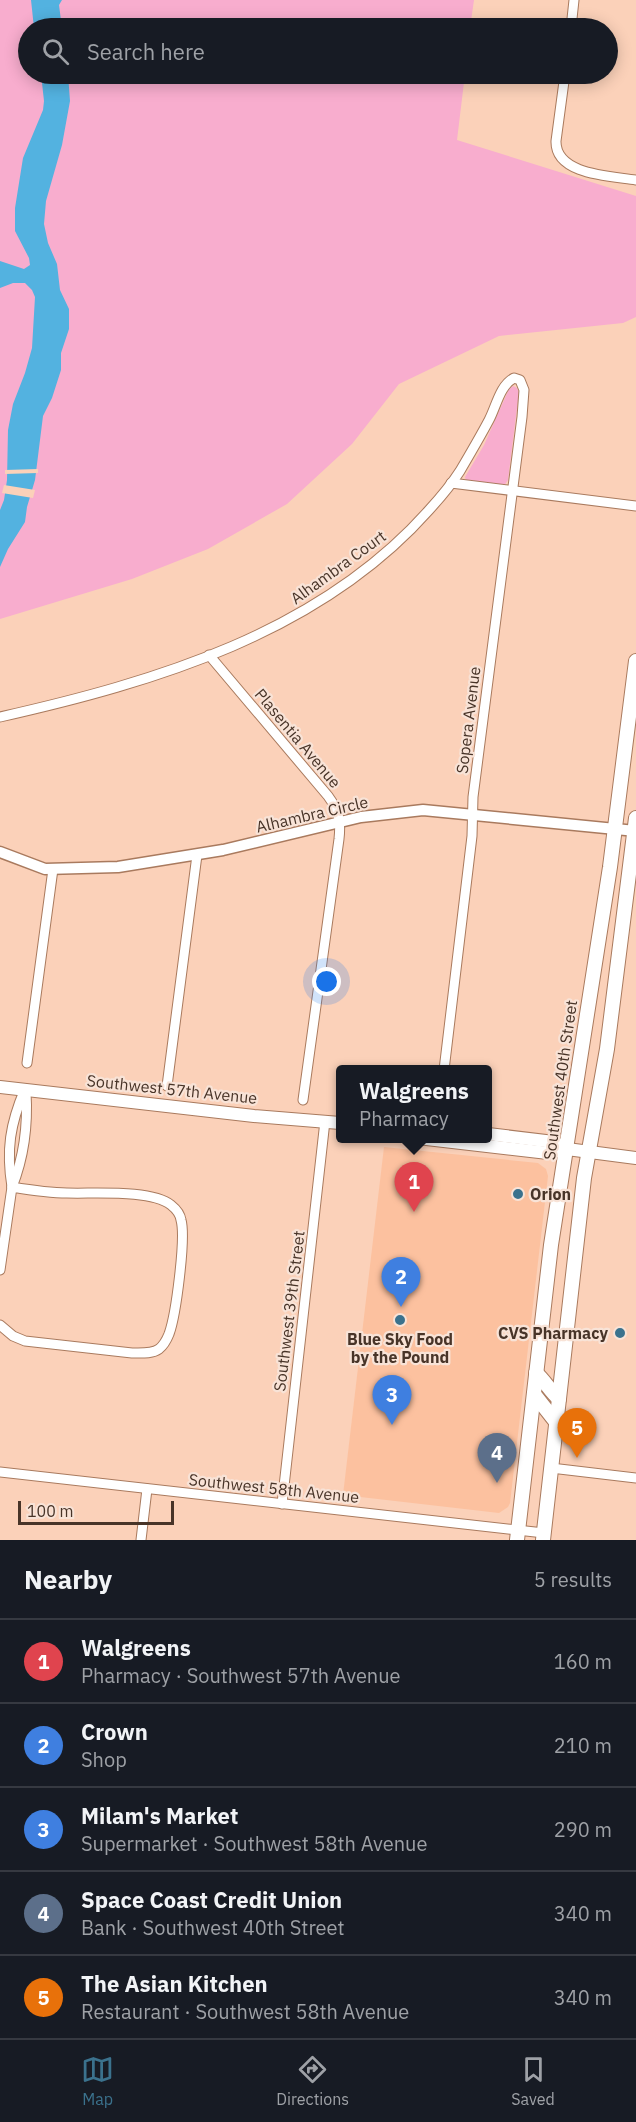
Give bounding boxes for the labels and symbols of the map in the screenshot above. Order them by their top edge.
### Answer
street label: Alhambra Court [286,526,390,608]
street label: Sopera Avenue [452,665,485,775]
street label: Plasentia Avenue [251,684,346,792]
street label: Alhambra Circle [254,791,370,837]
your location [312,967,341,996]
street label: Southwest 40th Street [539,999,581,1161]
street label: Southwest 57th Avenue [86,1070,258,1108]
pin: 1 [394,1162,434,1212]
place label: Orion [530,1184,571,1204]
marker: Orion [511,1187,525,1201]
street label: Southwest 39th Street [269,1230,309,1392]
pin: 2 [382,1258,420,1307]
marker: Blue Sky Food by the Pound [393,1313,407,1327]
place label: CVS Pharmacy [498,1323,608,1343]
marker: CVS Pharmacy [613,1326,627,1340]
place label: Blue Sky Food by the Pound [347,1329,453,1367]
pin: 3 [372,1376,412,1425]
pin: 5 [558,1408,596,1458]
pin: 4 [478,1434,516,1483]
street label: Southwest 58th Avenue [188,1469,360,1507]
scale bar [18,1498,174,1526]

